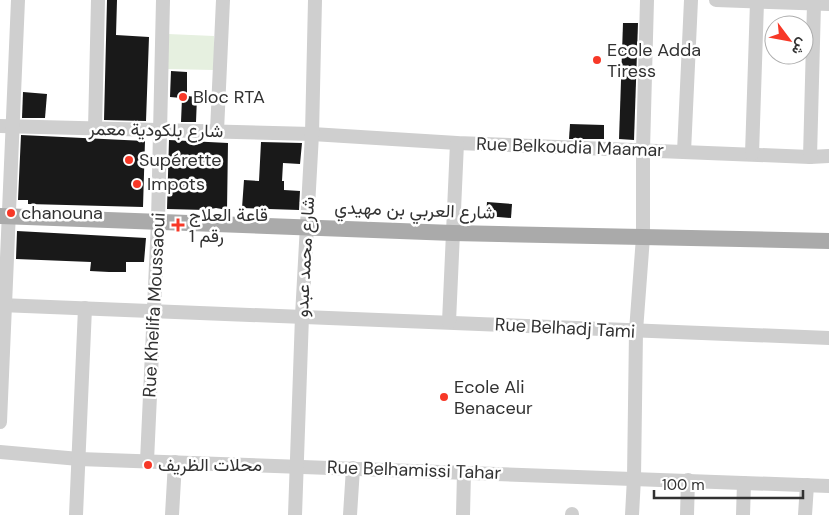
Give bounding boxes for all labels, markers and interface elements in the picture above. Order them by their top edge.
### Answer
north arrow [764,15,814,65]
text: ش [788,35,812,59]
place label: Ecole Adda Tiress [607,38,701,83]
marker: Ecole Adda Tiress [591,54,603,66]
place label: Bloc RTA [193,85,265,109]
marker: Bloc RTA [177,91,189,103]
street label: شارع بلكودية معمر [87,117,224,143]
street label: Rue Belkoudia Maamar [476,132,665,162]
place label: Supérette [139,148,222,172]
marker: Supérette [123,154,135,166]
place label: Impots [147,172,205,196]
marker: Impots [131,178,143,190]
street label: شارع العربي بن مهيدي [334,195,496,228]
street label: شارع محمد عبدو [290,196,320,318]
place label: chanouna [21,201,103,225]
place label: قاعة العلاج رقم 1 [189,203,268,248]
marker: chanouna [5,207,17,219]
street label: Rue Khelifa Moussaoui [137,212,171,398]
marker: قاعة العلاج رقم 1 [171,218,185,232]
street label: Rue Belhadj Tami [494,312,636,344]
place label: Ecole Ali Benaceur [454,375,533,420]
marker: Ecole Ali Benaceur [438,391,450,403]
place label: محلات الظريف [158,453,262,477]
street label: Rue Belhamissi Tahar [327,455,502,485]
marker: محلات الظريف [142,459,154,471]
scale bar [654,468,803,500]
text: 100 m [662,475,705,495]

